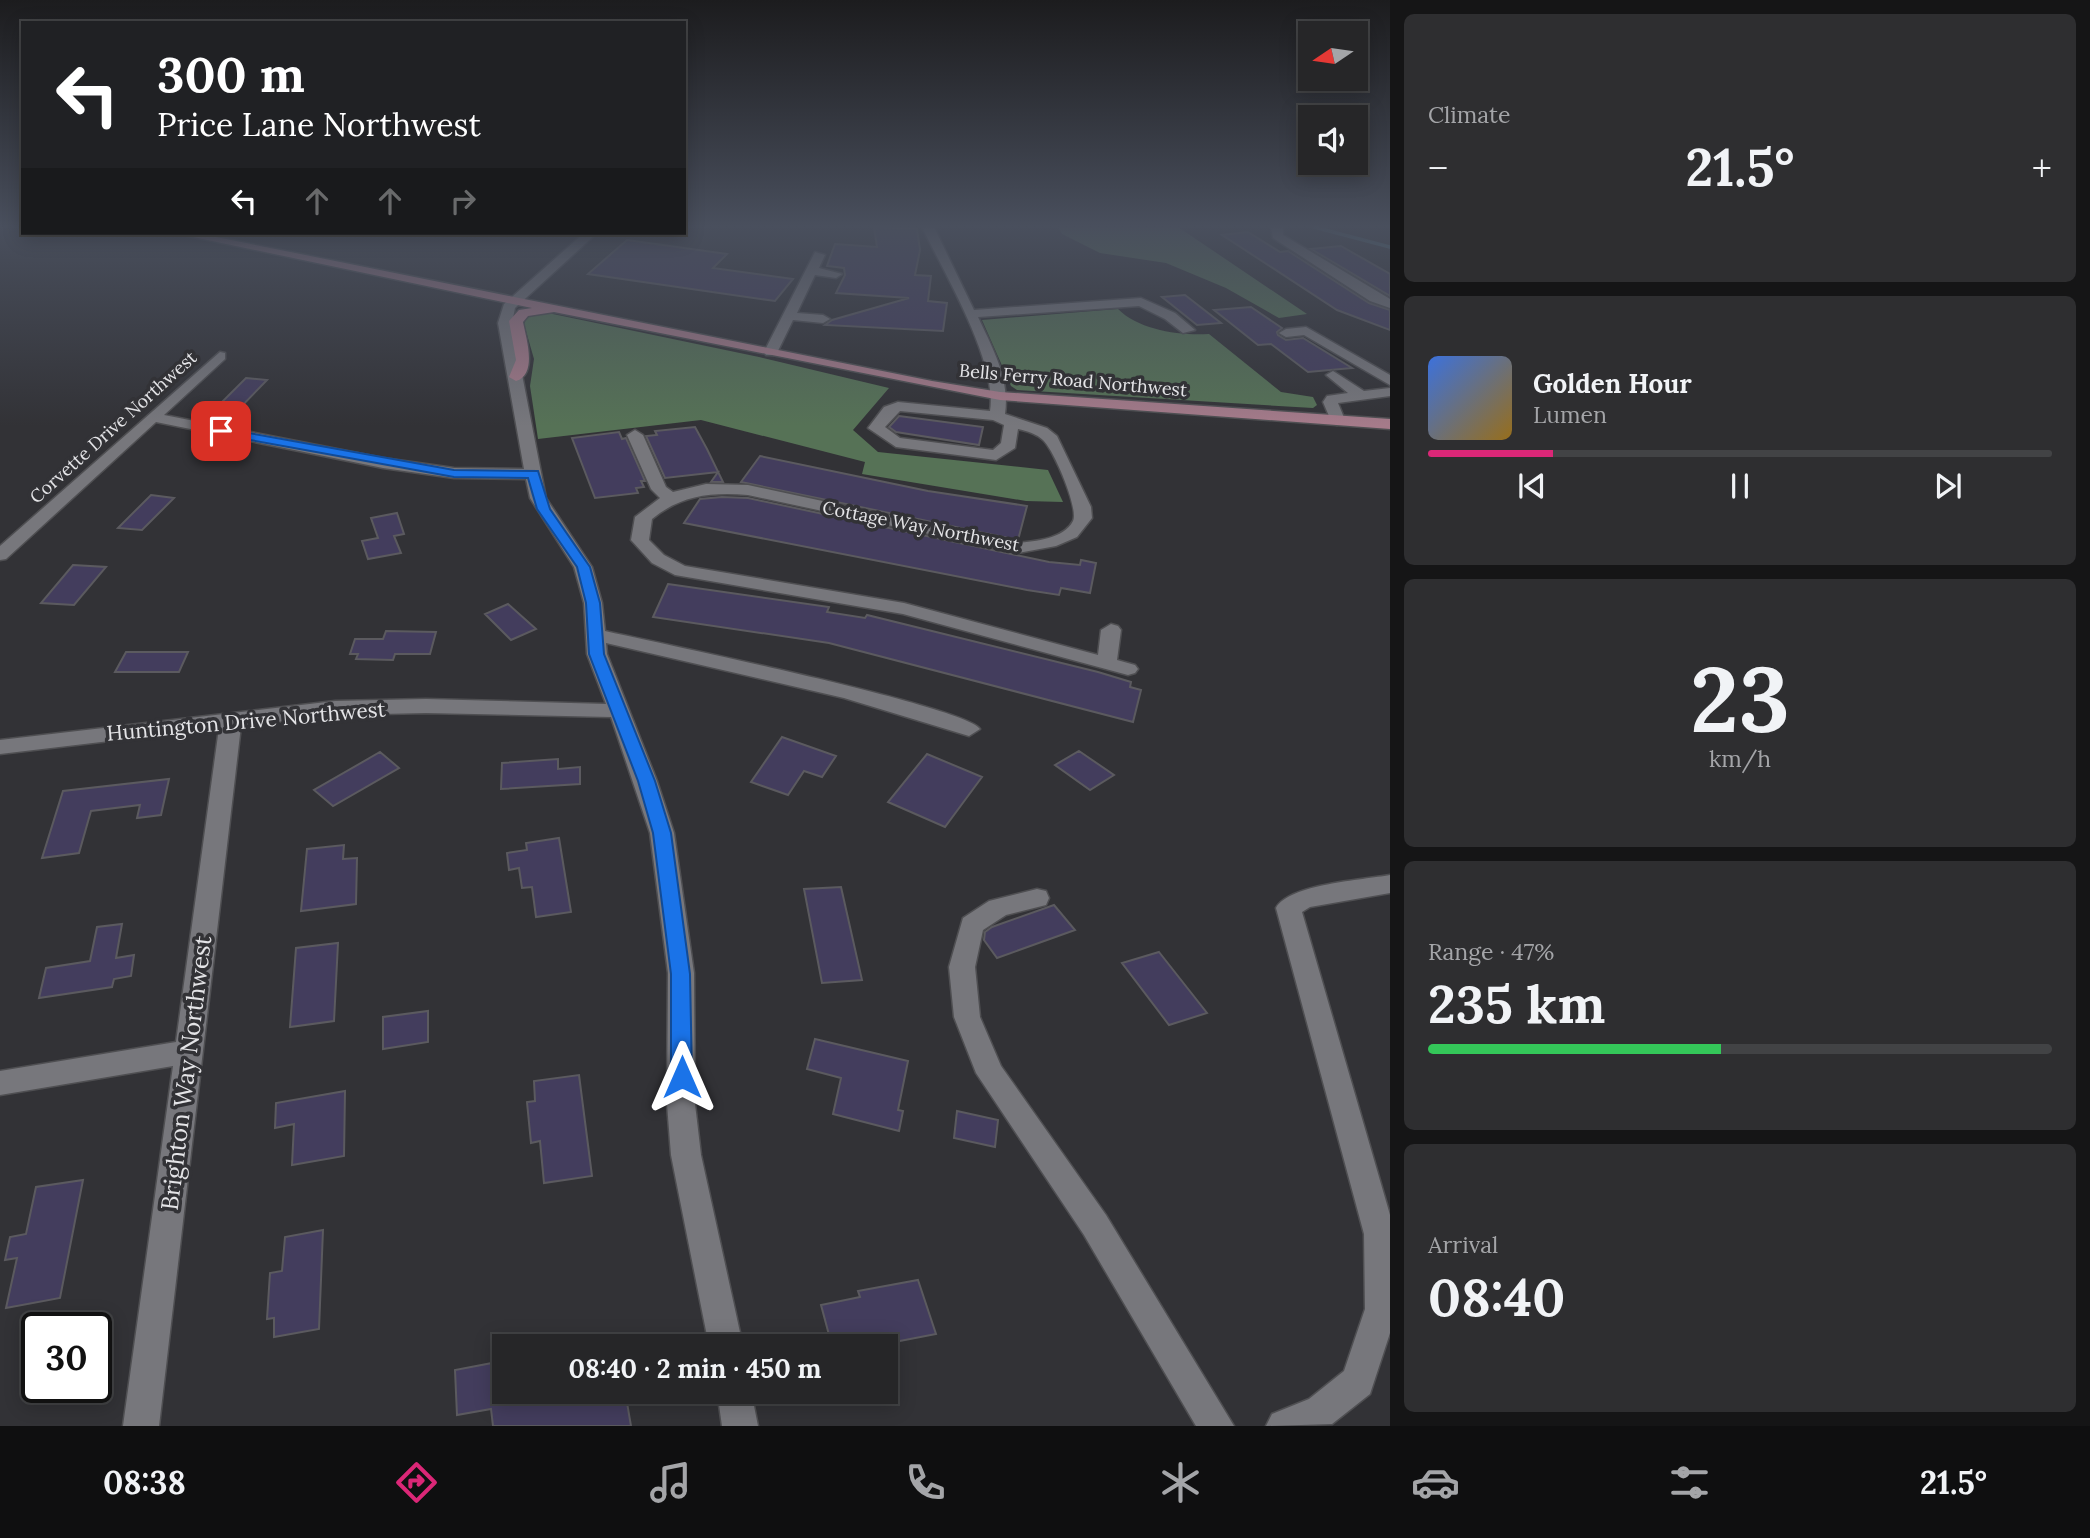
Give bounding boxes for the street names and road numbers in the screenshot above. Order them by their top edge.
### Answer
street label: Corvette Drive Northwest [25,346,201,508]
street label: Bells Ferry Road Northwest [958,359,1188,401]
street label: Cottage Way Northwest [820,496,1022,556]
street label: Huntington Drive Northwest [105,695,387,747]
street label: Brighton Way Northwest [154,933,218,1212]

